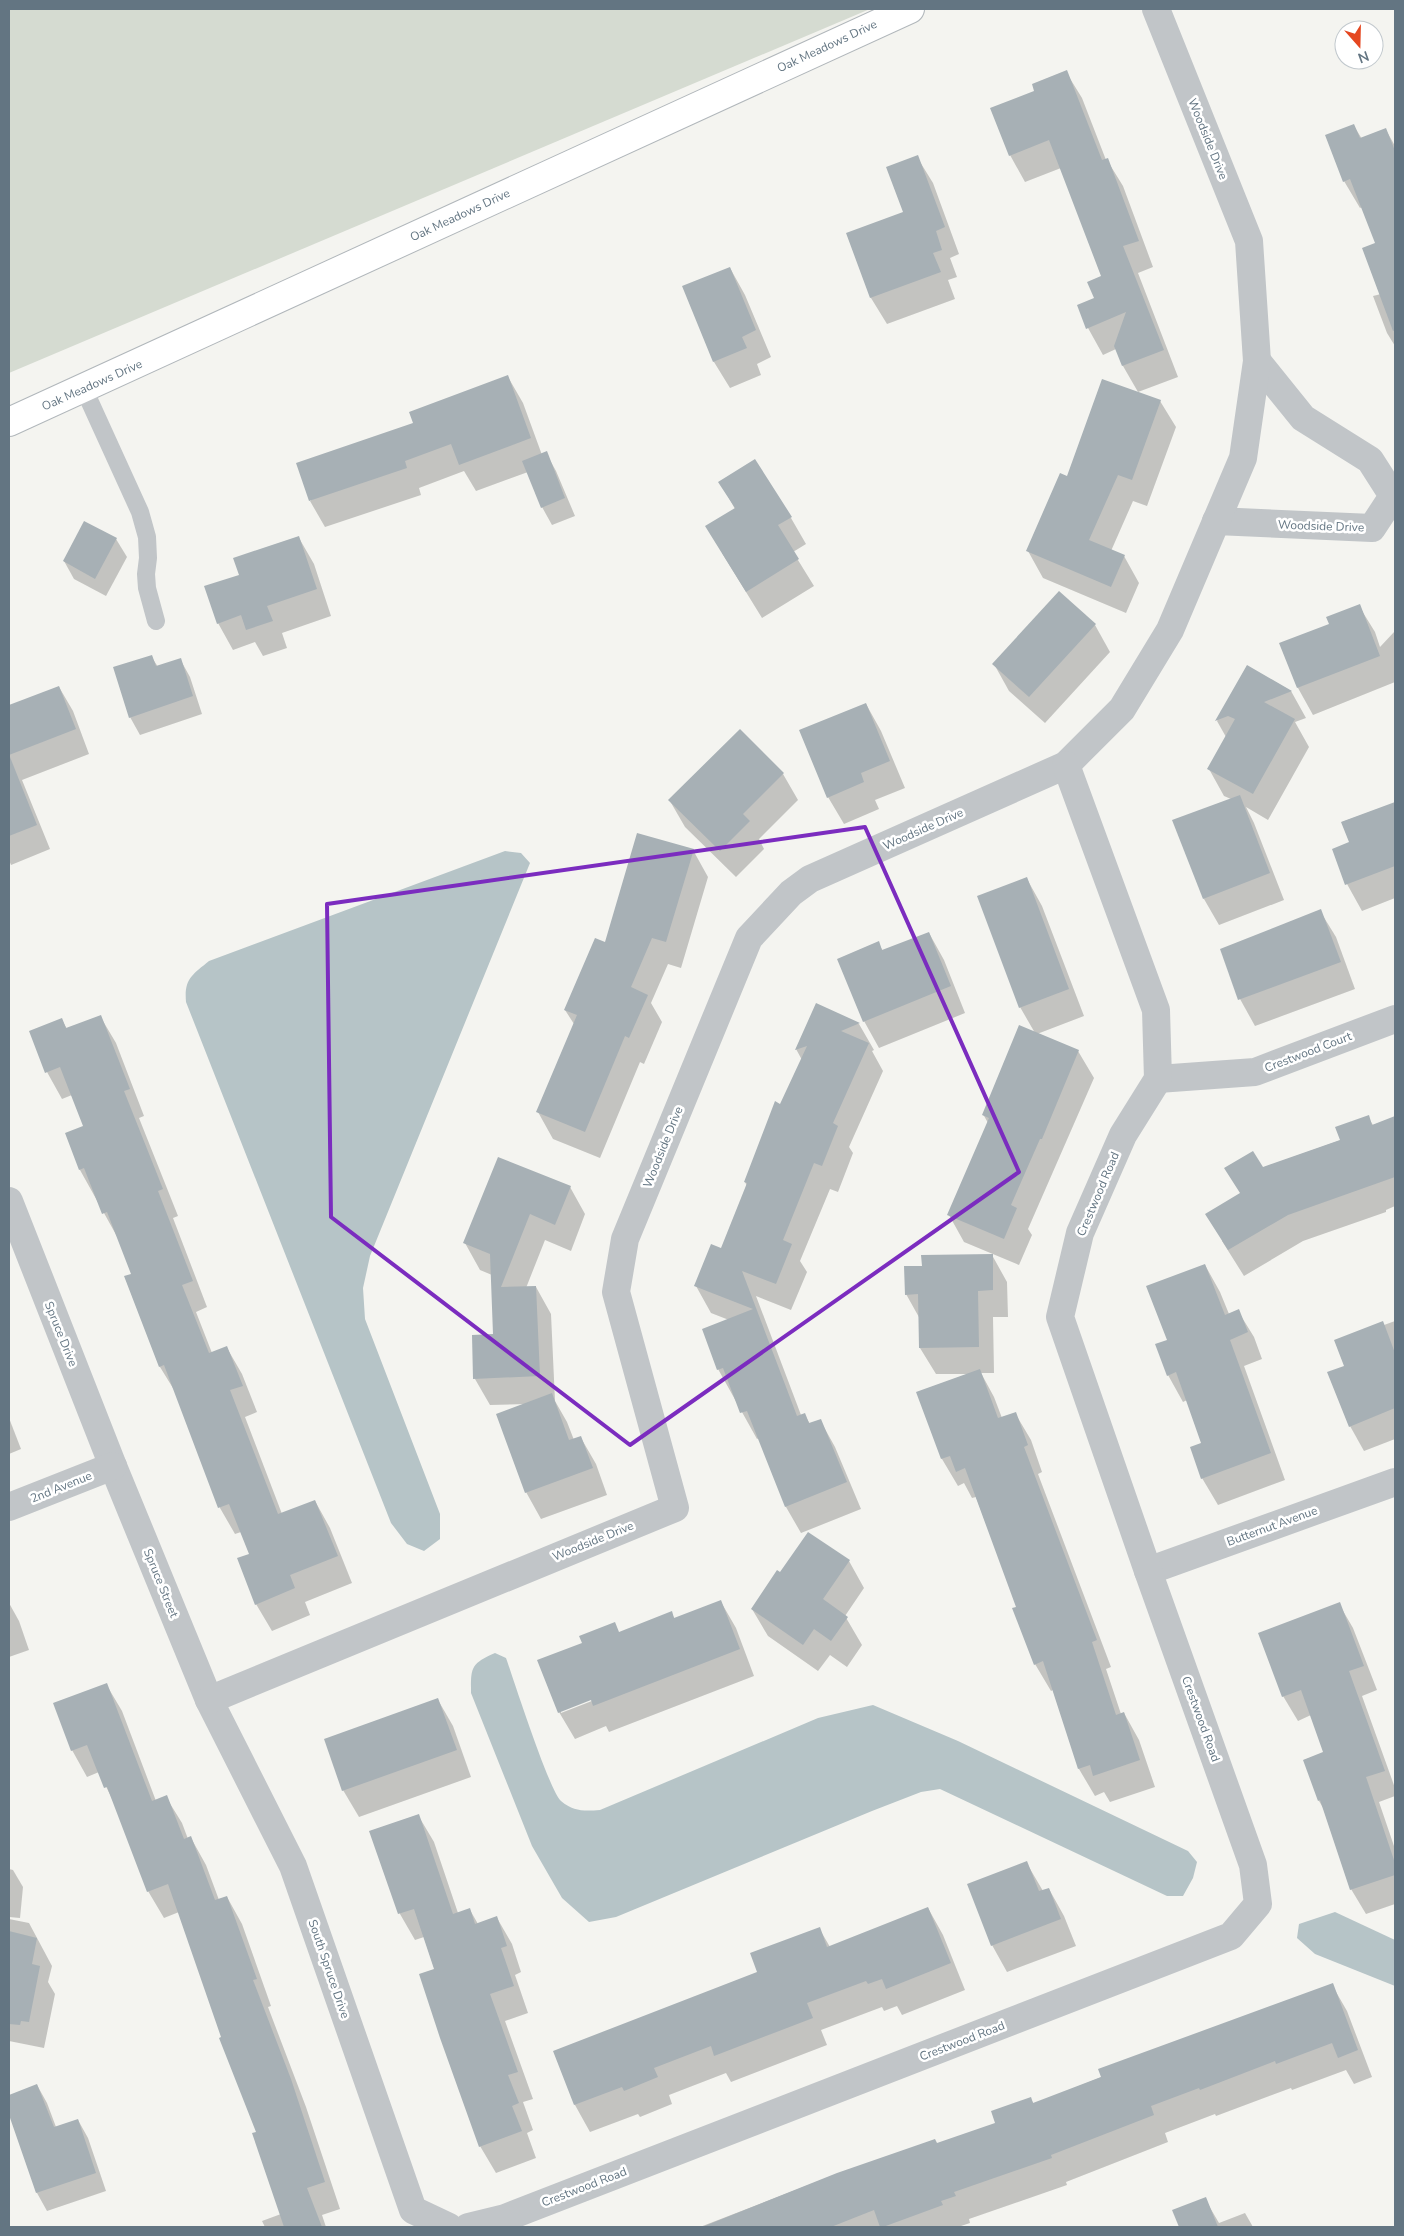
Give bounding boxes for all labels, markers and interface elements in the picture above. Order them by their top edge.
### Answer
street label: Oak Meadows Drive [774,16,880,76]
north arrow [1334,20,1384,70]
text: N [1355,46,1371,67]
street label: Woodside Drive [1184,96,1232,182]
street label: Oak Meadows Drive [407,185,513,245]
street label: Oak Meadows Drive [39,356,145,414]
street label: Woodside Drive [1278,516,1364,536]
street label: Woodside Drive [880,804,966,854]
street label: Crestwood Court [1262,1028,1355,1076]
street label: Woodside Drive [639,1104,687,1190]
street label: Crestwood Road [1073,1149,1123,1239]
street label: Spruce Drive [41,1299,81,1369]
street label: 2nd Avenue [28,1467,94,1507]
street label: Butternut Avenue [1224,1502,1320,1550]
street label: Woodside Drive [550,1517,636,1565]
street label: Spruce Street [140,1546,182,1621]
street label: Crestwood Road [1178,1674,1224,1764]
street label: South Spruce Drive [305,1917,353,2021]
street label: Crestwood Road [917,2017,1007,2065]
street label: Crestwood Road [539,2163,629,2211]

